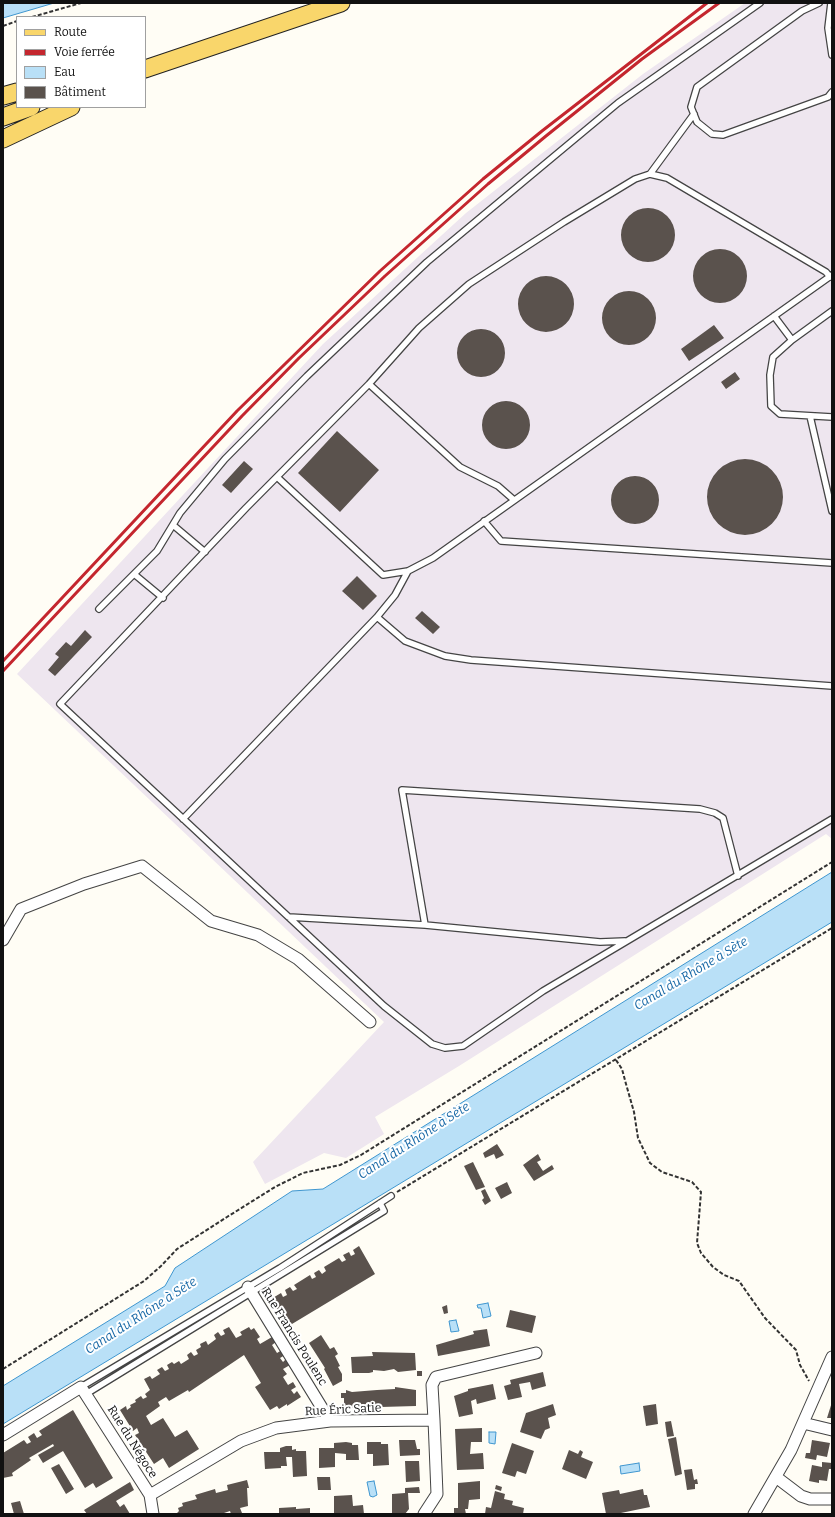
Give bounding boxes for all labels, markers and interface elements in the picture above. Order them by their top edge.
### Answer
legend [16,16,146,108]
text: Route [54,25,87,39]
text: Voie ferrée [54,45,115,59]
text: Eau [54,65,75,79]
text: Bâtiment [54,85,106,99]
water label: Canal du Rhône à Sète [631,934,751,1014]
water label: Canal du Rhône à Sète [355,1099,473,1183]
water label: Canal du Rhône à Sète [82,1274,200,1358]
street label: Rue Francis Poulenc [258,1285,330,1389]
street label: Rue Éric Satie [304,1401,382,1419]
street label: Rue du Négoce [104,1403,160,1481]

